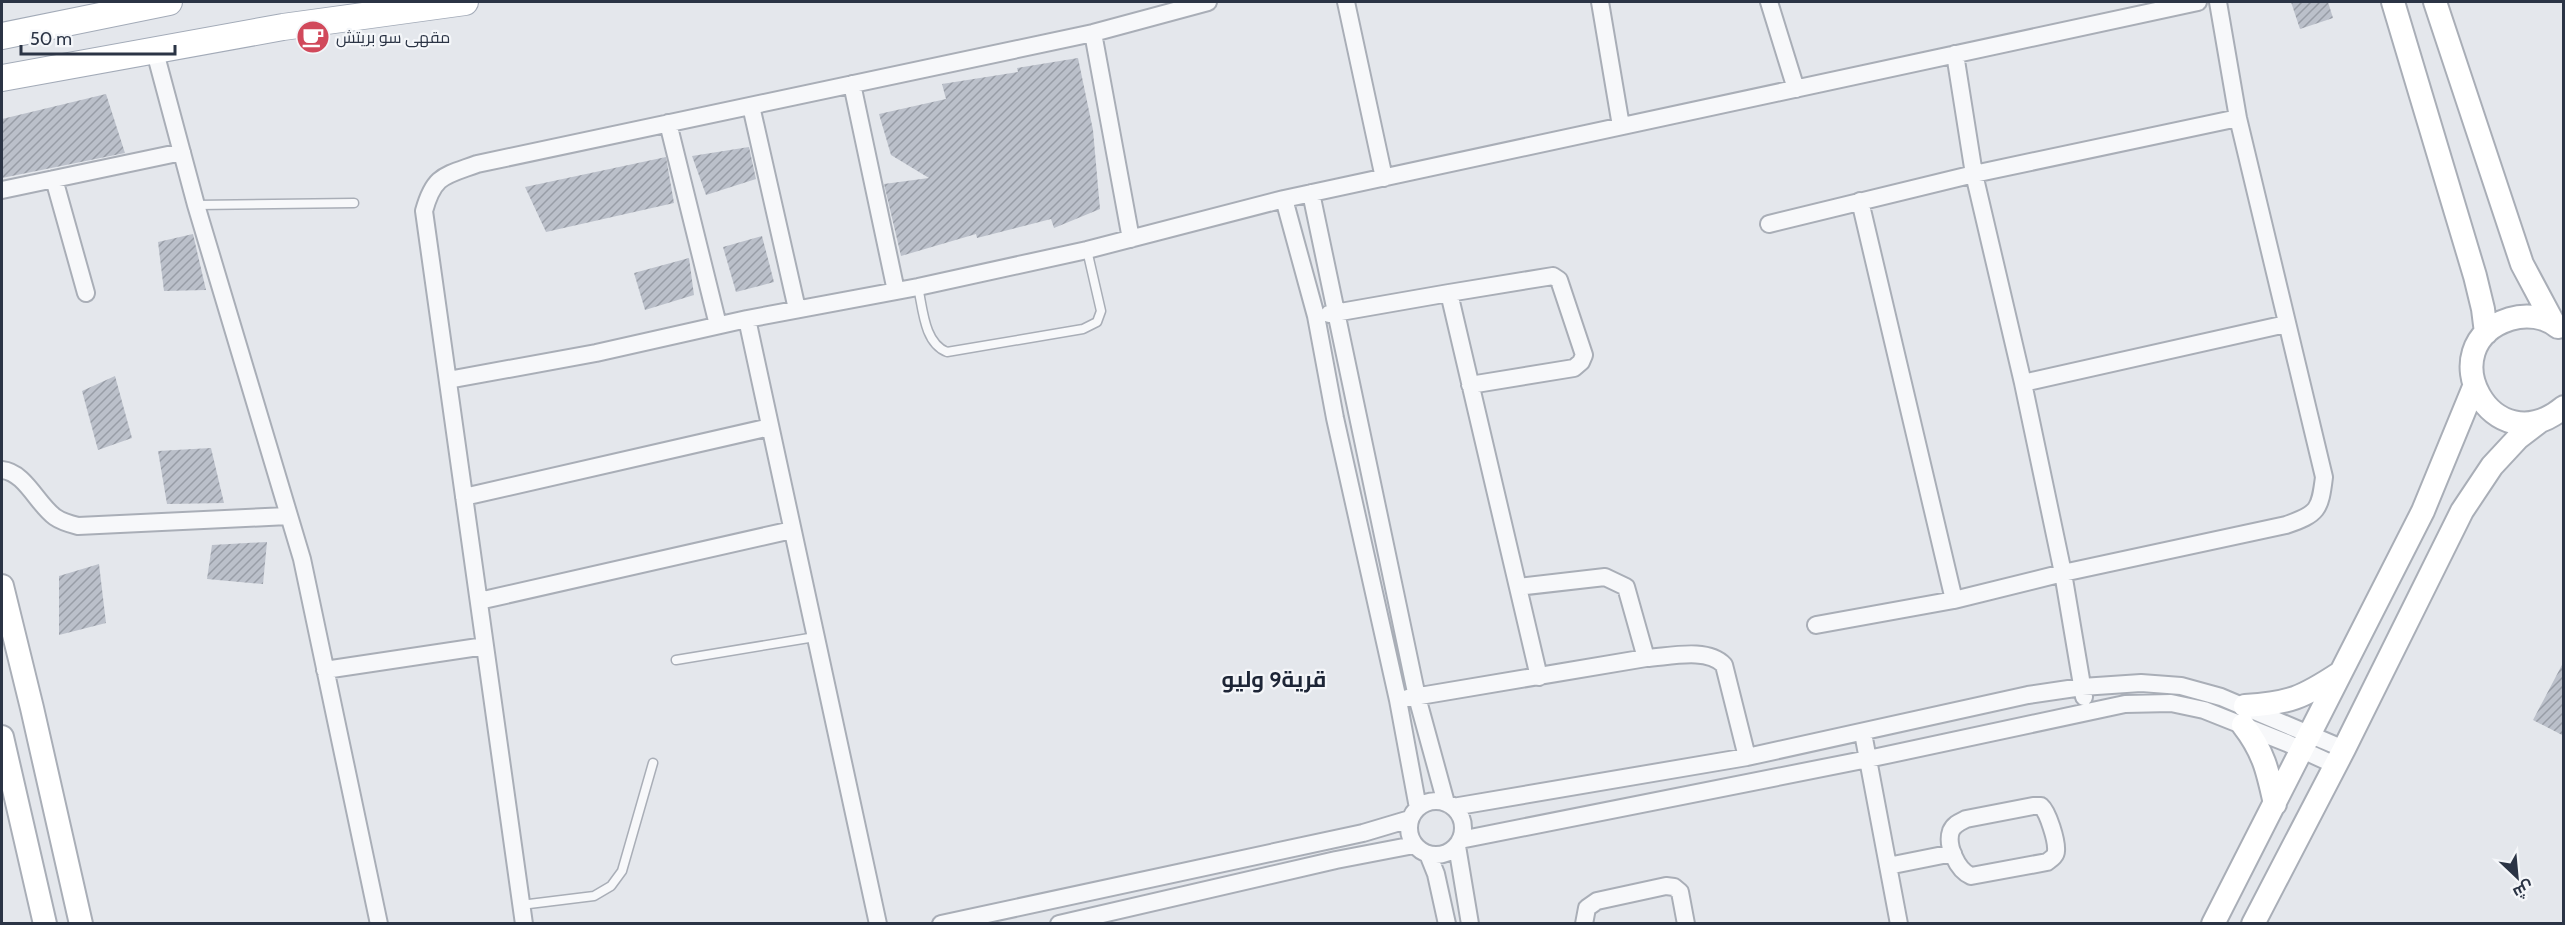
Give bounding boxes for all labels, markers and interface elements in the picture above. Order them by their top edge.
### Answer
scale bar [21,18,176,56]
cafe icon: مقهى سو بريتش [295,19,331,55]
text: 50 m [30,28,72,50]
place label: مقهى سو بريتش [336,28,450,48]
district label: قرية9 وليو [1222,666,1326,693]
north arrow [2487,847,2547,907]
text: ش [2510,877,2537,903]

